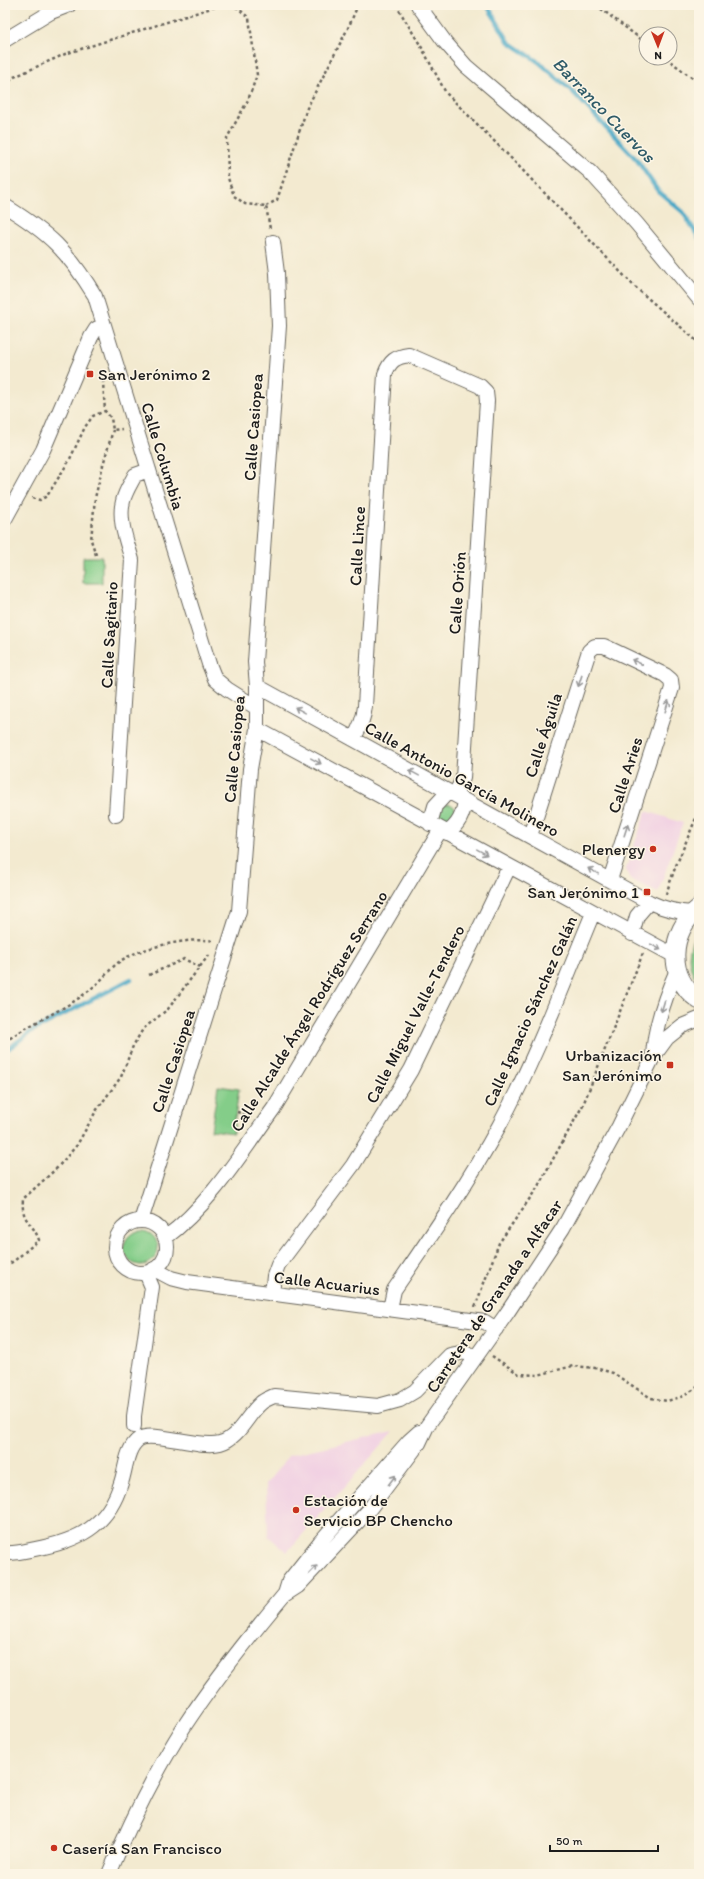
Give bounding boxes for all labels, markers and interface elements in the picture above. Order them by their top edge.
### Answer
north arrow [638,26,678,66]
text: N [654,49,662,62]
water label: Barranco Cuervos [548,53,660,168]
place label: San Jerónimo 2 [98,364,211,384]
marker: San Jerónimo 2 [85,369,95,379]
street label: Calle Casiopea [239,372,267,481]
street label: Calle Columbia [137,400,189,512]
street label: Calle Lince [345,506,369,586]
street label: Calle Orión [444,551,470,635]
street label: Calle Sagitario [96,581,122,689]
one-way arrow [632,658,644,665]
one-way arrow [576,674,583,687]
street label: Calle Águila [520,690,566,780]
street label: Calle Casiopea [219,694,249,804]
one-way arrow [663,700,671,712]
one-way arrow [294,706,306,714]
street label: Calle Antonio García Molinero [361,717,563,841]
street label: Calle Aries [603,734,647,816]
one-way arrow [310,758,322,766]
one-way arrow [408,768,420,776]
one-way arrow [623,823,630,836]
place label: Plenergy [582,839,645,859]
marker: Plenergy [648,844,658,854]
one-way arrow [475,848,487,856]
one-way arrow [588,867,600,874]
place label: San Jerónimo 1 [528,882,639,902]
street label: Calle Alcalde Ángel Rodríguez Serrano [226,887,392,1135]
marker: San Jerónimo 1 [642,887,652,897]
street label: Calle Ignacio Sánchez Galán [479,913,581,1109]
street label: Calle Miguel Valle-Tendero [361,921,469,1107]
one-way arrow [650,944,662,951]
one-way arrow [659,1000,666,1013]
street label: Calle Casiopea [147,1007,199,1115]
place label: Urbanización San Jerónimo [562,1045,662,1085]
marker: Urbanización San Jerónimo [665,1060,675,1070]
street label: Carretera de Granada a Alfacar [422,1195,567,1397]
street label: Calle Acuarius [273,1267,381,1299]
one-way arrow [387,1474,396,1485]
place label: Estación de Servicio BP Chencho [304,1490,453,1530]
marker: Estación de Servicio BP Chencho [291,1505,301,1515]
one-way arrow [308,1565,318,1575]
scale bar [550,1827,658,1853]
text: 50 m [556,1834,582,1848]
place label: Casería San Francisco [62,1838,222,1858]
marker: Casería San Francisco [49,1843,59,1853]

